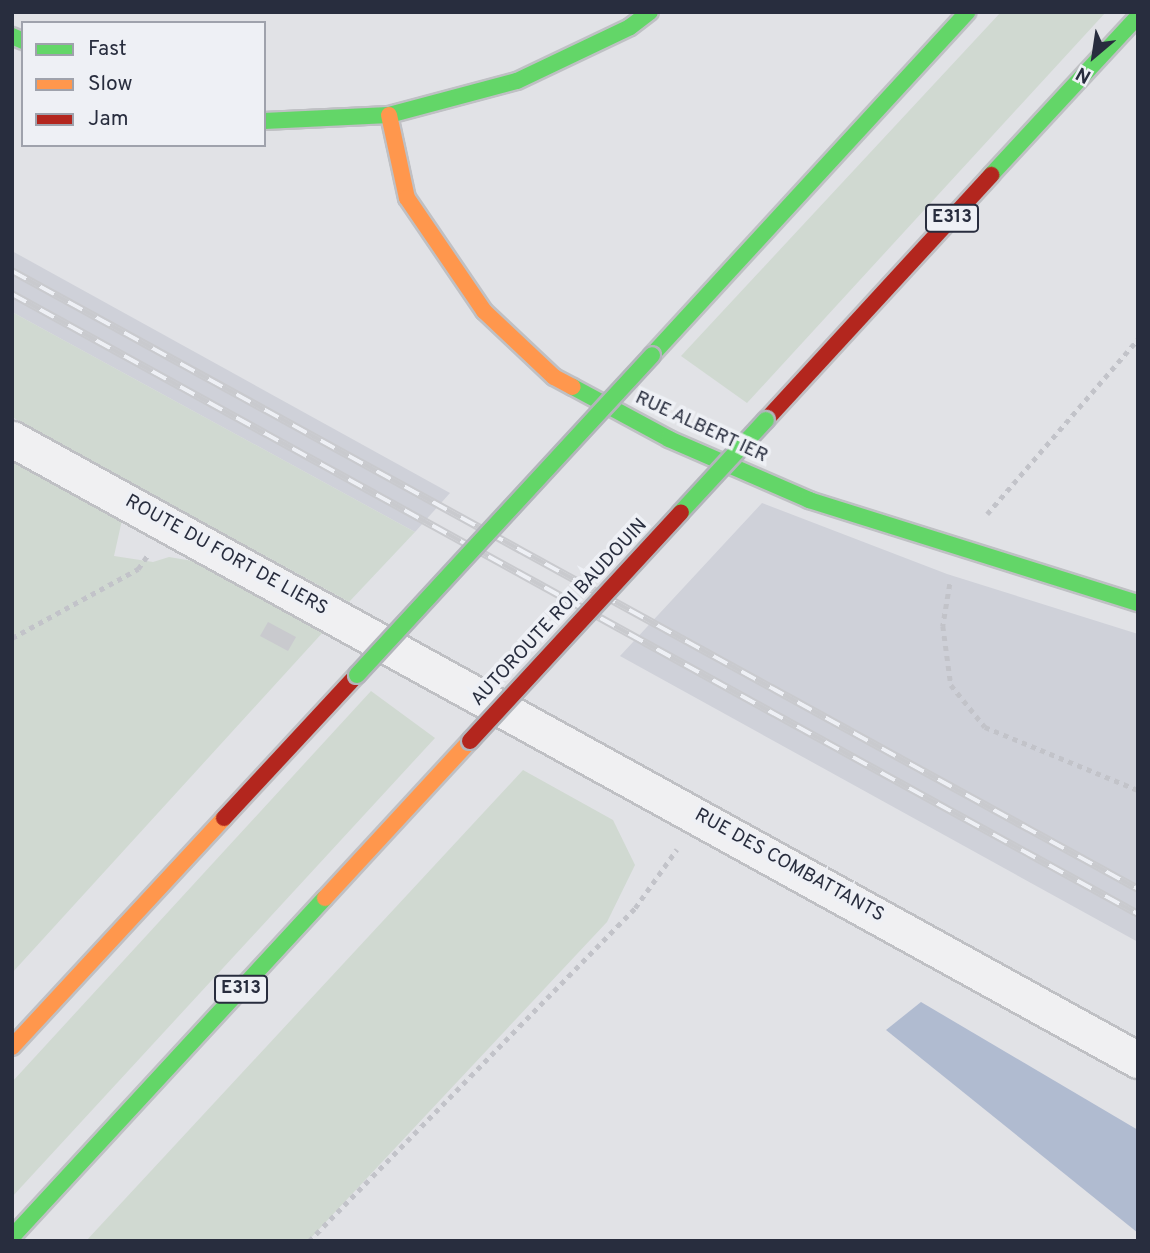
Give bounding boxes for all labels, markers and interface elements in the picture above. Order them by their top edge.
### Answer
legend [21,21,266,147]
north arrow [1059,21,1129,91]
text: Fast [88,36,127,63]
text: N [1072,61,1096,88]
text: Slow [88,71,133,98]
text: Jam [88,106,129,133]
road number: E313 [924,204,980,232]
street label: RUE ALBERT IER [630,387,772,469]
street label: ROUTE DU FORT DE LIERS [120,491,332,621]
street label: AUTOROUTE ROI BAUDOUIN [467,515,653,711]
street label: RUE DES COMBATTANTS [690,804,888,928]
road number: E313 [213,974,269,1004]

